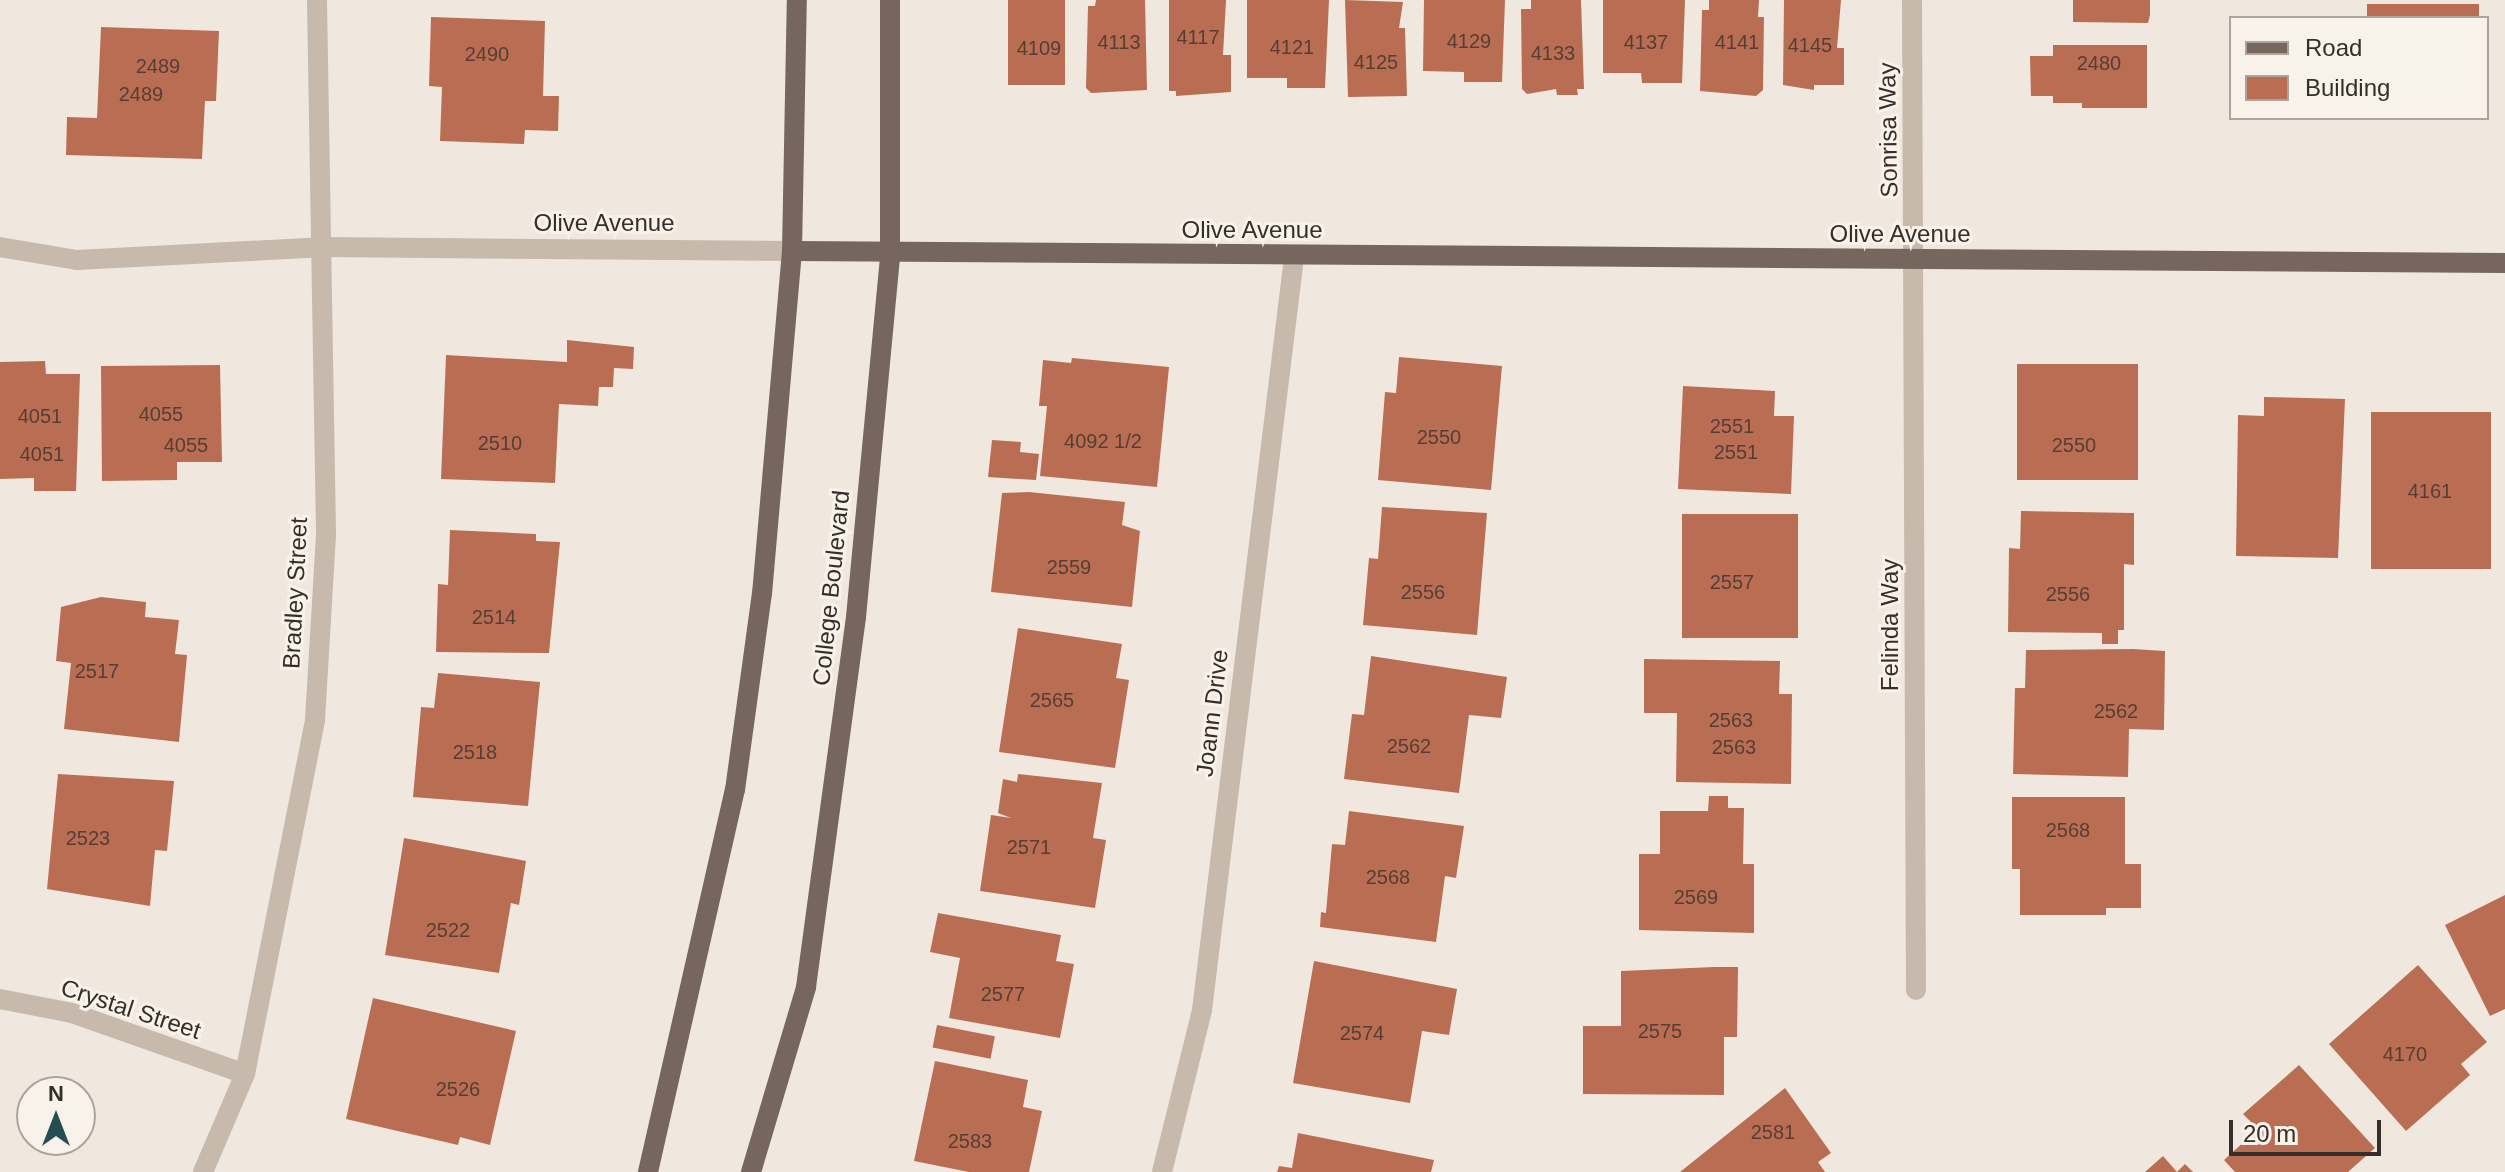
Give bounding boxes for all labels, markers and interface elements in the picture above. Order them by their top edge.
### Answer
legend [2229,16,2489,120]
house number: 4117 [1176,25,1220,49]
house number: 4129 [1447,29,1491,53]
house number: 4113 [1097,30,1141,54]
house number: 4137 [1624,30,1668,54]
house number: 4141 [1715,30,1759,54]
house number: 4145 [1788,33,1832,57]
text: Road [2305,34,2362,61]
house number: 4121 [1270,35,1314,59]
house number: 4109 [1017,36,1061,60]
house number: 4133 [1531,41,1575,65]
house number: 2490 [465,42,509,66]
house number: 4125 [1354,50,1398,74]
house number: 2480 [2077,51,2121,75]
house number: 2489 [136,54,180,78]
street label: Sonrisa Way [1872,62,1904,198]
text: Building [2305,74,2390,101]
house number: 2489 [119,82,163,106]
street label: Olive Avenue [533,209,675,237]
street label: Olive Avenue [1181,216,1323,244]
street label: Olive Avenue [1829,220,1971,248]
house number: 4055 [139,402,183,426]
house number: 4051 [18,404,62,428]
house number: 2551 [1710,414,1754,438]
house number: 2550 [1417,425,1461,449]
house number: 4092 1/2 [1064,429,1142,453]
house number: 2510 [478,431,522,455]
house number: 4055 [164,433,208,457]
house number: 2550 [2052,433,2096,457]
house number: 2551 [1714,440,1758,464]
house number: 4051 [20,442,64,466]
house number: 4161 [2408,479,2452,503]
street label: College Boulevard [806,489,856,687]
street label: Bradley Street [277,516,313,670]
house number: 2559 [1047,555,1091,579]
street label: Felinda Way [1876,559,1904,691]
house number: 2557 [1710,570,1754,594]
house number: 2556 [1401,580,1445,604]
house number: 2556 [2046,582,2090,606]
house number: 2514 [472,605,516,629]
street label: Joann Drive [1190,648,1234,778]
house number: 2517 [75,659,119,683]
house number: 2565 [1030,688,1074,712]
house number: 2562 [2094,699,2138,723]
house number: 2563 [1709,708,1753,732]
house number: 2562 [1387,734,1431,758]
house number: 2563 [1712,735,1756,759]
house number: 2518 [453,740,497,764]
house number: 2568 [2046,818,2090,842]
house number: 2523 [66,826,110,850]
house number: 2571 [1007,835,1051,859]
house number: 2568 [1366,865,1410,889]
house number: 2569 [1674,885,1718,909]
house number: 2522 [426,918,470,942]
street label: Crystal Street [57,973,205,1045]
house number: 2577 [981,982,1025,1006]
house number: 2575 [1638,1019,1682,1043]
house number: 2574 [1340,1021,1384,1045]
house number: 4170 [2383,1042,2427,1066]
north arrow [16,1076,96,1156]
house number: 2526 [436,1077,480,1101]
text: N [48,1081,64,1106]
scale bar [2233,1104,2385,1154]
house number: 2581 [1751,1120,1795,1144]
text: 20 m [2243,1120,2296,1147]
house number: 2583 [948,1129,992,1153]

